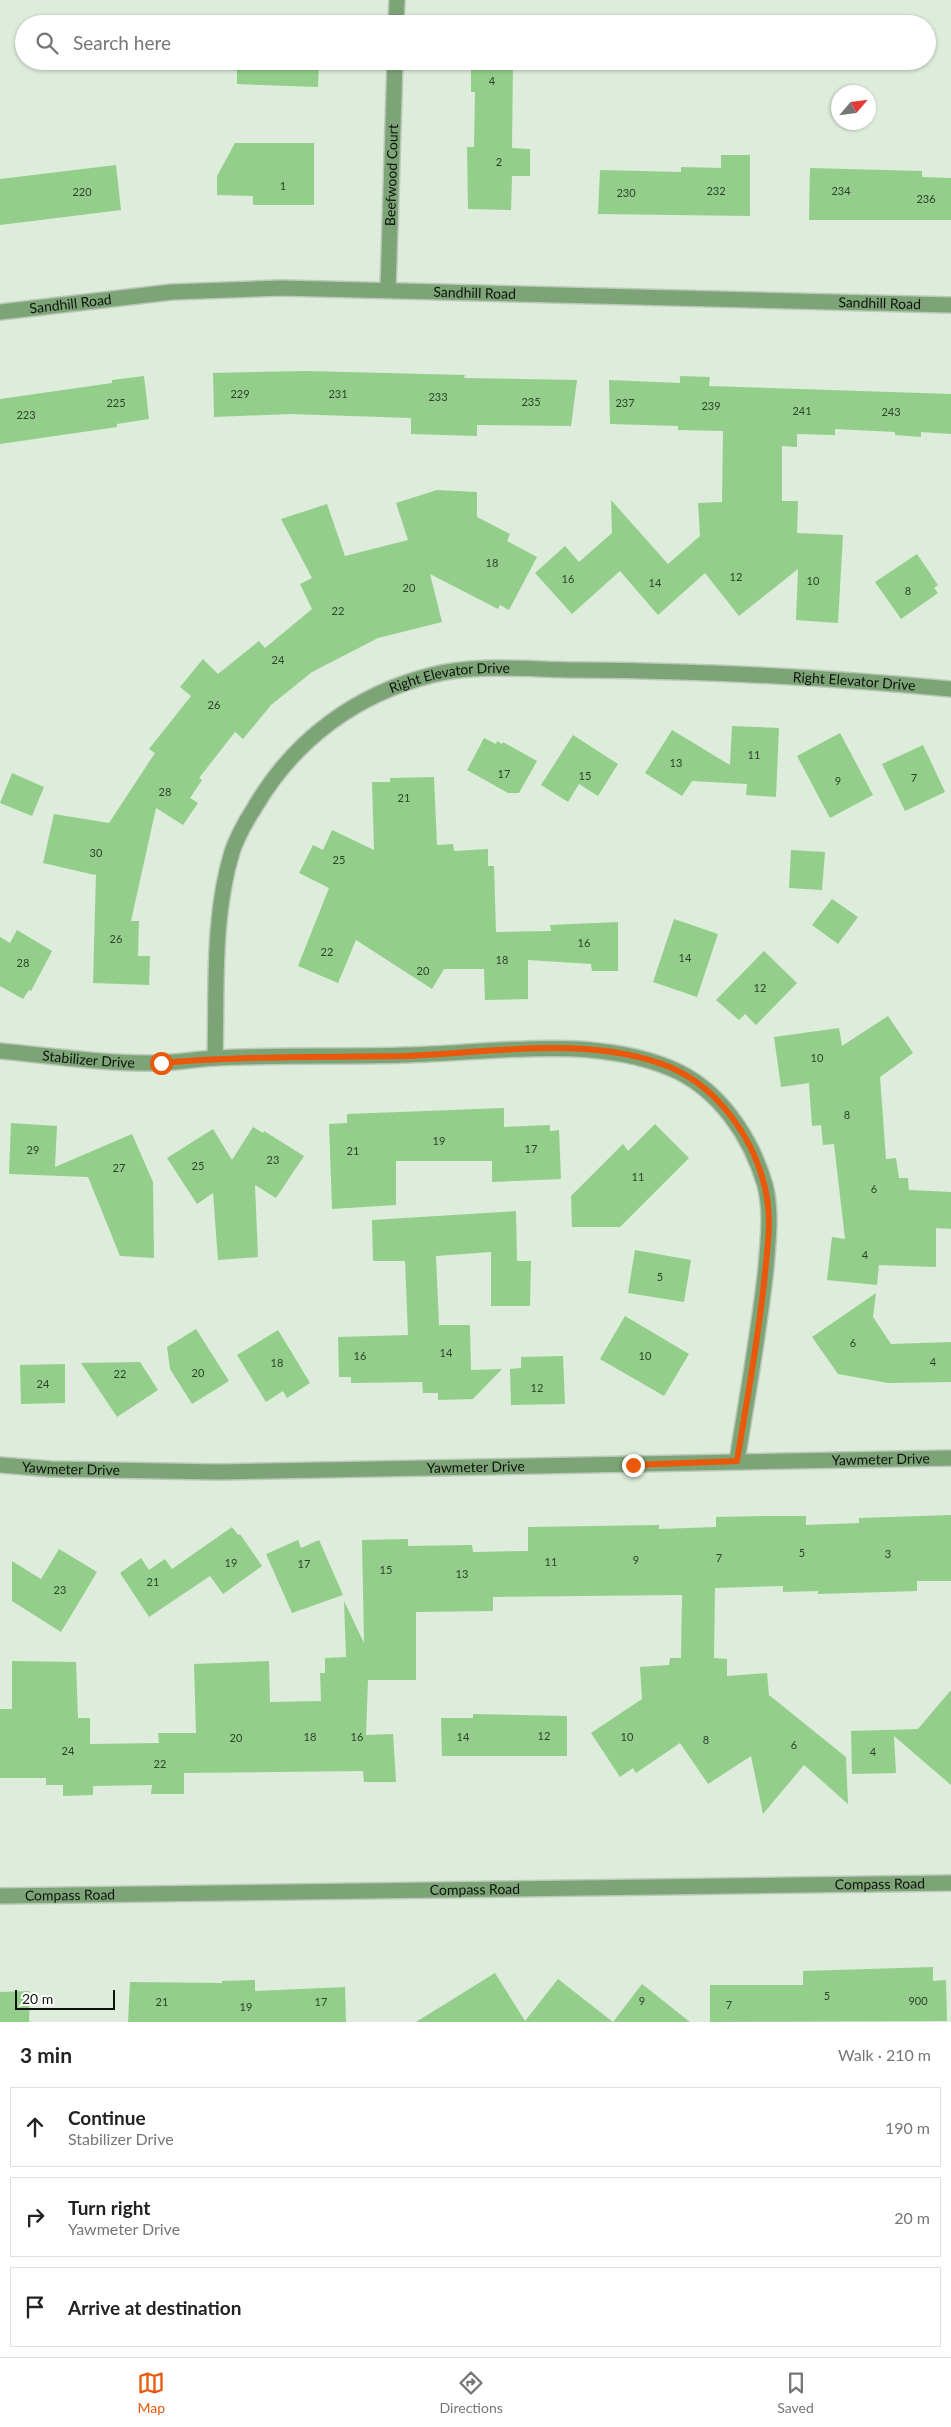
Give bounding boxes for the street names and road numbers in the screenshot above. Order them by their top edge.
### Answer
street label: Beefwood Court [381,124,401,226]
street label: Sandhill Road [433,283,516,302]
street label: Sandhill Road [28,290,112,317]
street label: Sandhill Road [838,293,921,312]
street label: Right Elevator Drive [386,659,510,696]
street label: Right Elevator Drive [792,668,916,694]
street label: Stabilizer Drive [41,1046,135,1071]
street label: Yawmeter Drive [831,1449,930,1468]
street label: Yawmeter Drive [427,1457,525,1476]
street label: Yawmeter Drive [21,1458,120,1478]
street label: Compass Road [835,1874,925,1893]
street label: Compass Road [430,1880,520,1898]
street label: Compass Road [25,1885,115,1904]

